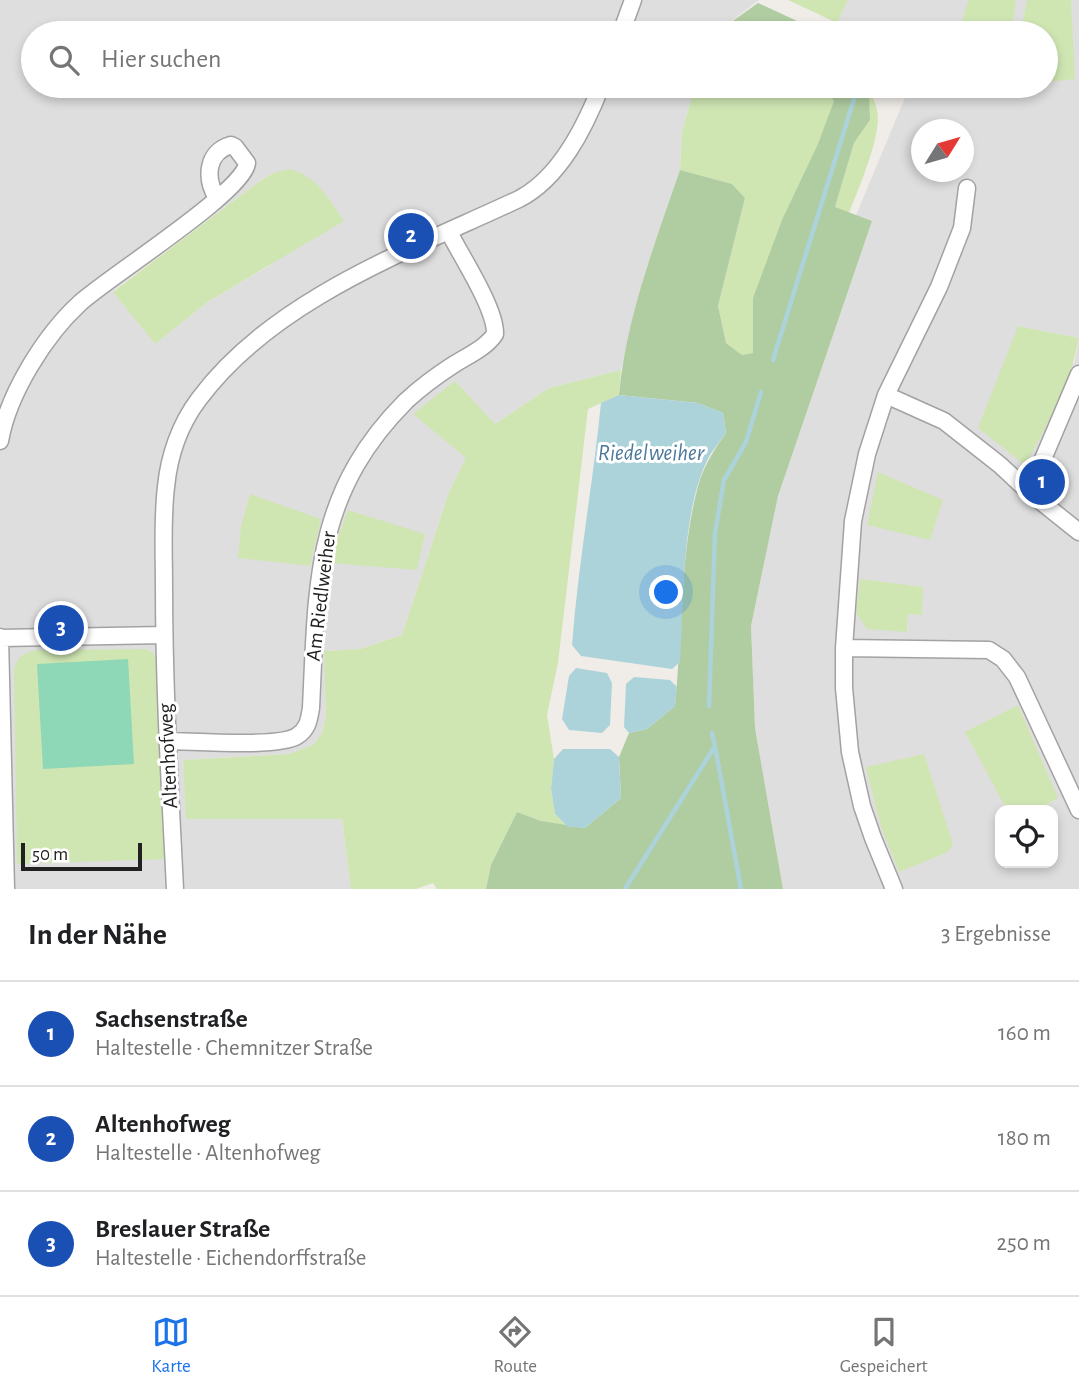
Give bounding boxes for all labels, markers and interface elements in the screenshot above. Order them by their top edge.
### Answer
search box [21,21,1058,98]
icon: search [45,41,83,79]
text: Hier suchen [101,46,222,72]
north arrow [911,119,974,182]
pin: 2 [388,210,434,262]
water label: Riedelweiher [598,442,705,465]
pin: 1 [1019,456,1065,508]
street label: Am Riedlweiher [303,530,339,662]
your location [649,575,683,609]
pin: 3 [38,602,84,654]
street label: Altenhofweg [155,702,181,809]
map controls [995,805,1058,868]
button: locate [995,805,1058,868]
scale bar [21,840,142,872]
text: 50 m [32,845,68,864]
text: In der Nähe [28,920,167,950]
text: 3 Ergebnisse [941,923,1051,946]
text: Sachsenstraße [95,1006,248,1032]
text: 1 [47,1022,55,1045]
text: 160 m [998,1022,1051,1045]
text: Haltestelle · Chemnitzer Straße [95,1037,373,1060]
text: Altenhofweg [95,1111,231,1137]
text: 2 [46,1127,56,1150]
text: 180 m [998,1127,1051,1150]
text: Haltestelle · Altenhofweg [95,1142,321,1165]
text: Breslauer Straße [95,1216,270,1242]
text: 3 [46,1232,56,1255]
text: 250 m [997,1232,1051,1255]
text: Haltestelle · Eichendorffstraße [95,1247,366,1270]
tab: Karte [151,1313,191,1378]
tab: Route [494,1313,537,1378]
tab: Gespeichert [840,1313,928,1378]

